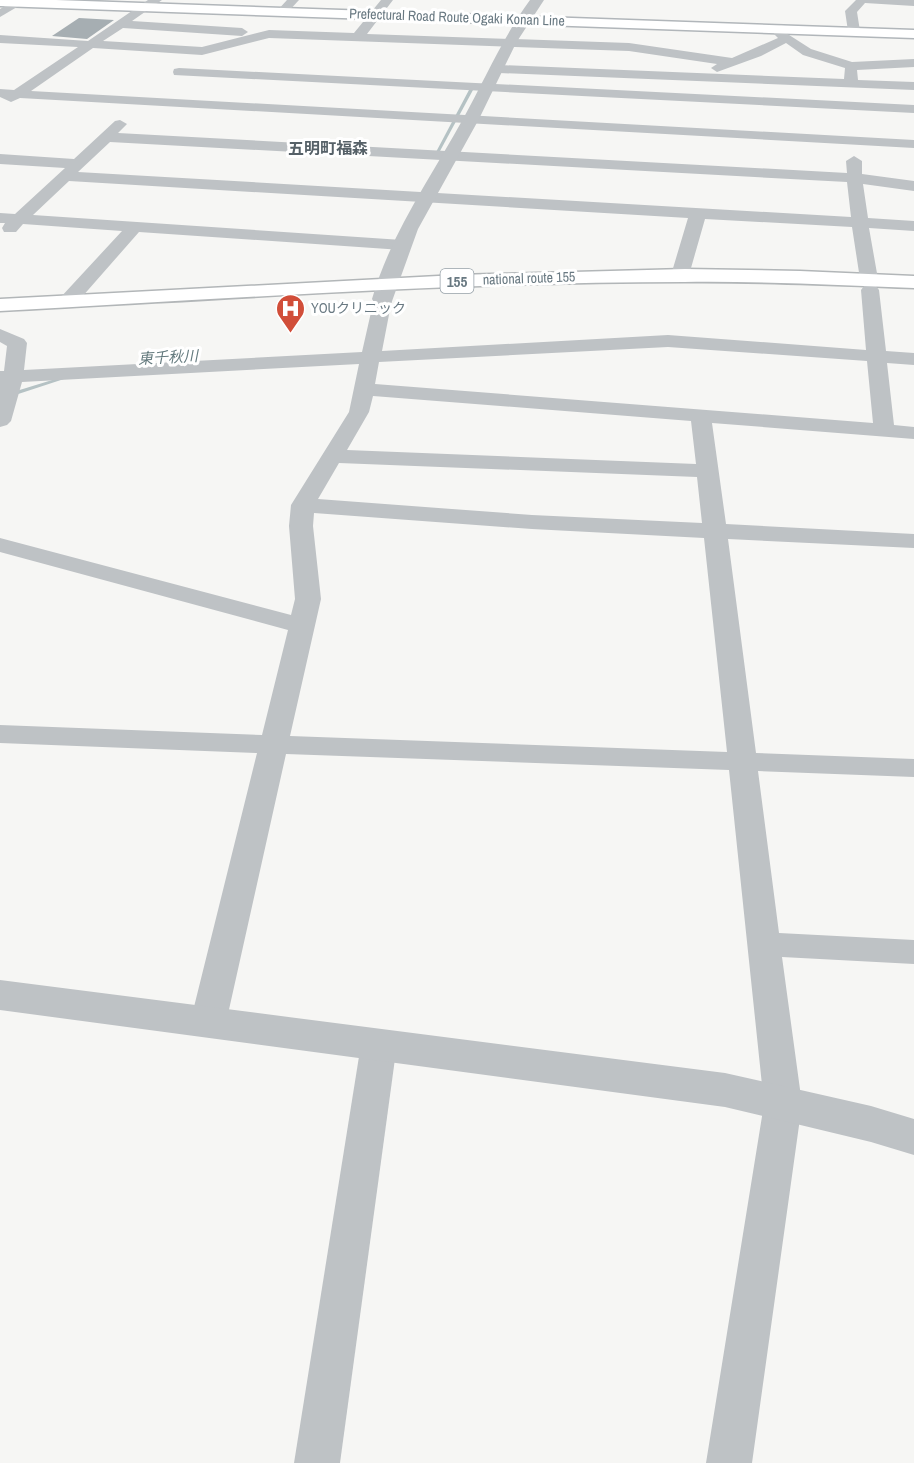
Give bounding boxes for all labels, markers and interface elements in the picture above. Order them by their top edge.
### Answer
street label: Prefectural Road Route Ogaki Konan Line [349,4,565,30]
district label: 五明町福森 [288,137,368,159]
street label: national route 155 [482,267,576,289]
road number: 155 [440,269,474,293]
hospital icon: YOUクリニック [274,292,306,334]
place label: YOUクリニック [311,299,406,317]
water label: 東千秋川 [137,345,200,369]

